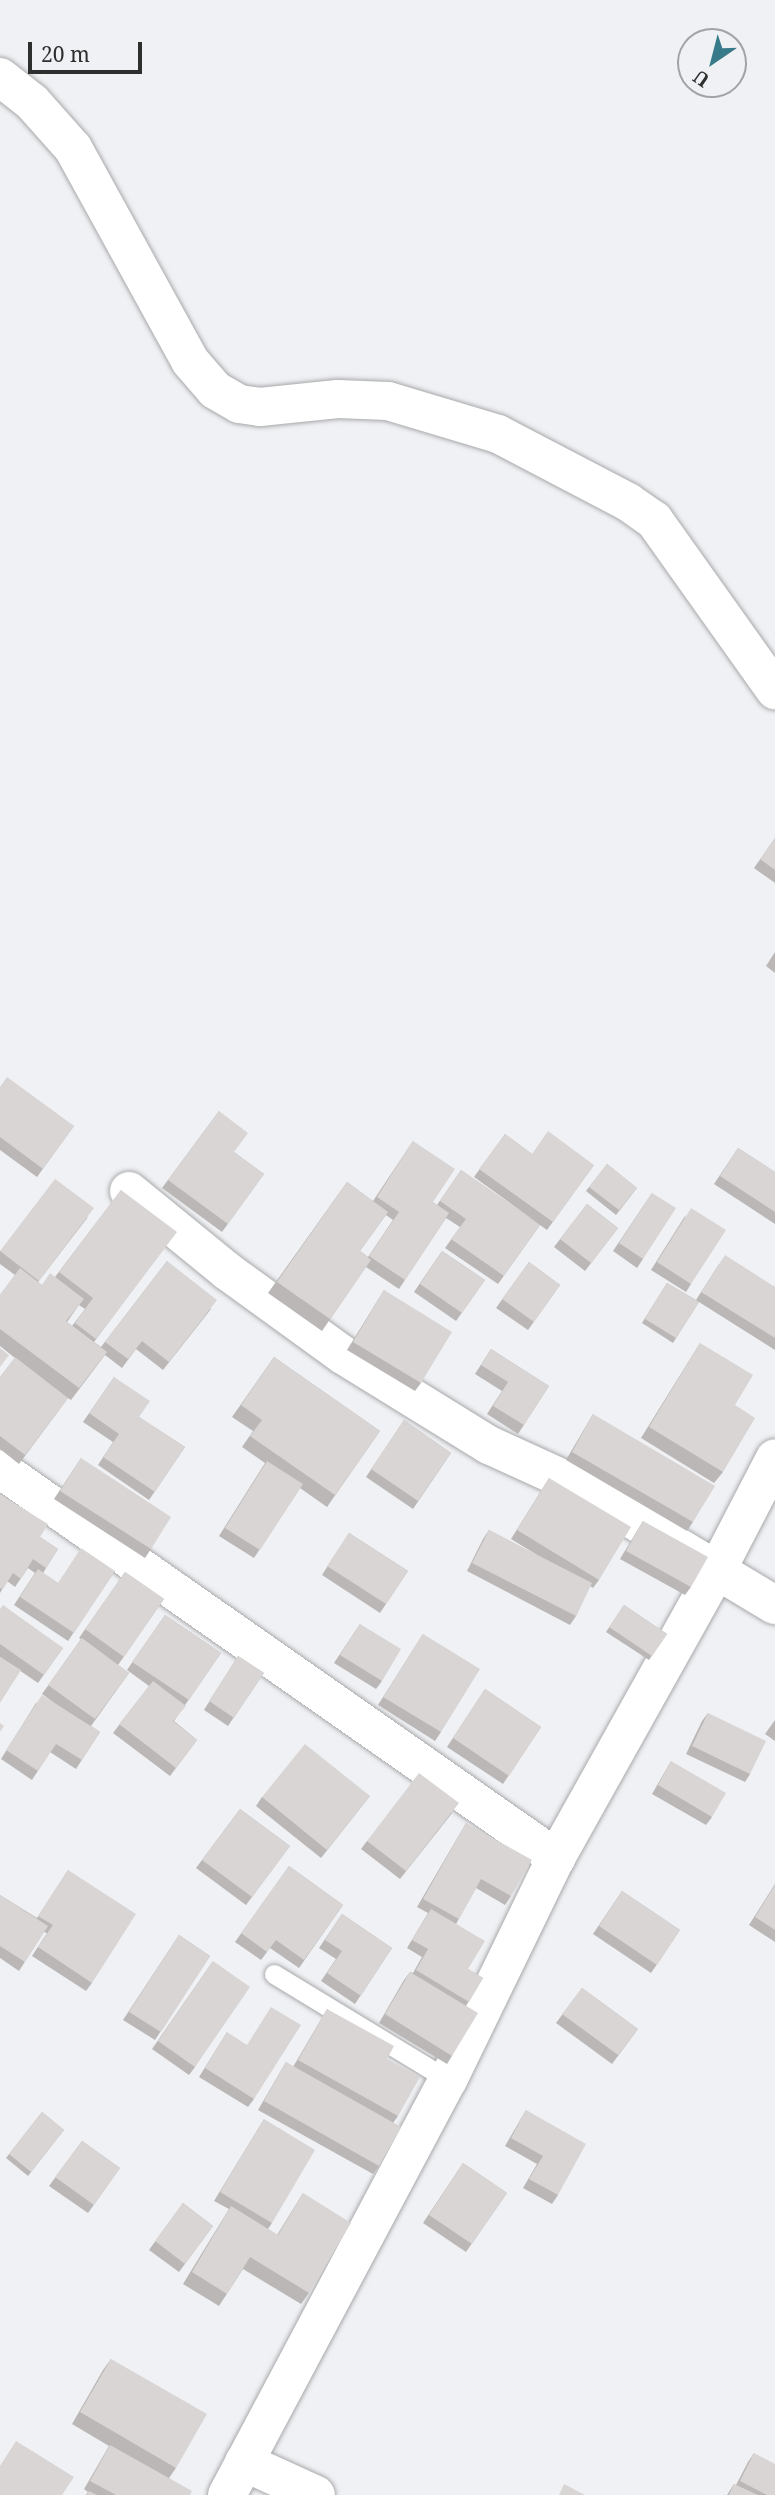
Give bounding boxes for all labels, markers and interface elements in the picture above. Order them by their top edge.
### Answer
scale bar [32,28,145,72]
north arrow [677,28,747,98]
text: 20 m [41,40,90,68]
text: U [688,64,714,93]

